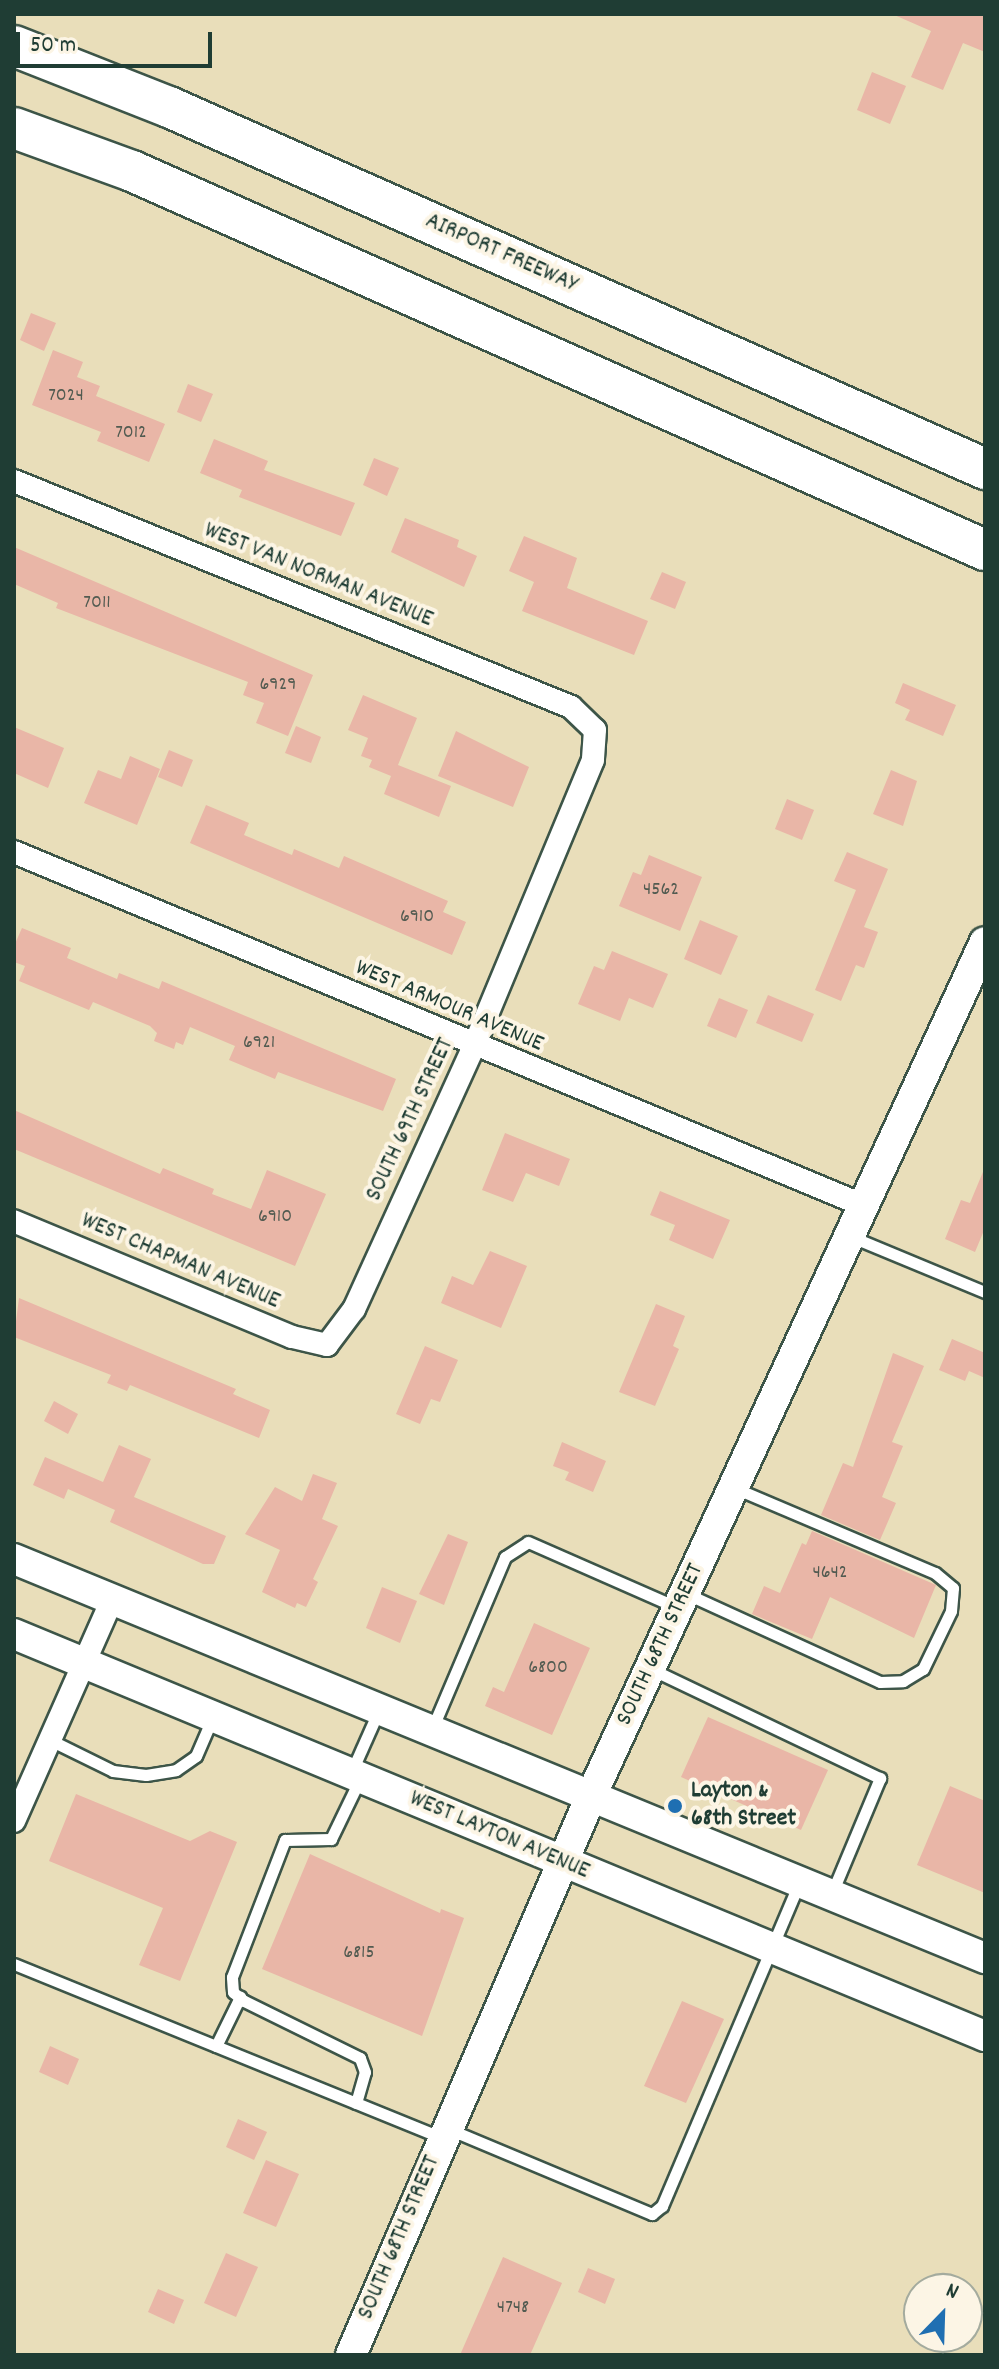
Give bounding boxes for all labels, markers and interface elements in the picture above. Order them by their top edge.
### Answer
scale bar [20,16,216,66]
text: 50 m [30,29,76,63]
street label: AIRPORT FREEWAY [420,208,582,300]
house number: 7024 [48,384,84,408]
house number: 7012 [115,421,147,445]
street label: WEST VAN NORMAN AVENUE [199,517,437,635]
house number: 7011 [83,591,111,615]
house number: 6929 [260,673,296,697]
house number: 4562 [643,878,679,902]
house number: 6910 [400,905,434,929]
street label: WEST ARMOUR AVENUE [351,954,547,1060]
house number: 6921 [243,1031,275,1055]
street label: SOUTH 69TH STREET [361,1034,461,1206]
house number: 6910 [258,1205,292,1229]
street label: WEST CHAPMAN AVENUE [76,1207,284,1317]
street label: SOUTH 68TH STREET [611,1559,711,1731]
house number: 4642 [812,1561,848,1585]
house number: 6800 [528,1656,568,1680]
place label: Layton & 68th Street [691,1778,796,1834]
street label: WEST LAYTON AVENUE [405,1785,593,1887]
marker: Layton & 68th Street [666,1797,684,1815]
house number: 6815 [343,1941,375,1965]
street label: SOUTH 68TH STREET [352,2152,448,2324]
north arrow [903,2273,983,2353]
text: N [941,2276,963,2309]
house number: 4748 [497,2296,529,2320]

